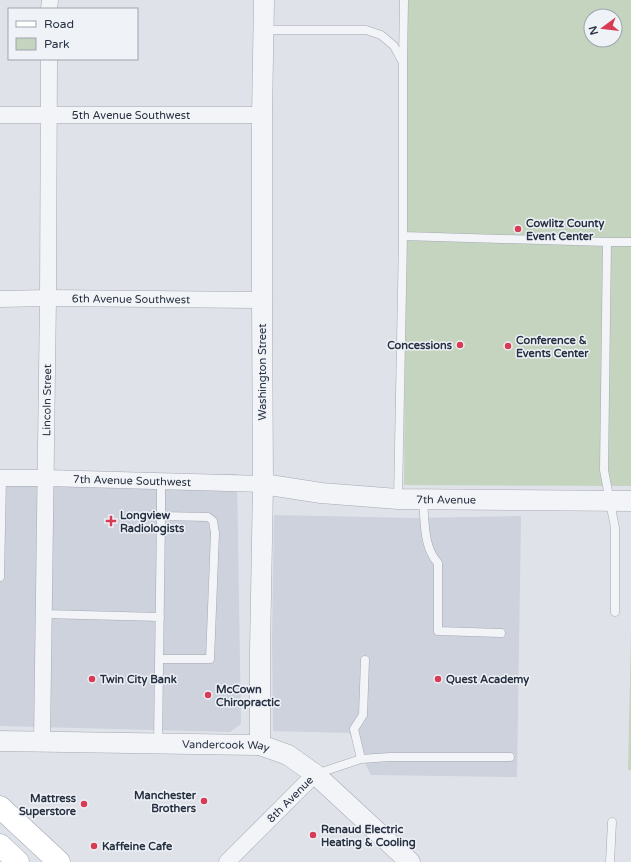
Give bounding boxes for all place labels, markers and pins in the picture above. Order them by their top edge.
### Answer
place label: Cowlitz County Event Center [526,217,604,243]
marker: Cowlitz County Event Center [513,224,523,234]
place label: Conference & Events Center [516,334,589,360]
place label: Concessions [387,339,453,352]
marker: Concessions [455,340,465,350]
marker: Conference & Events Center [503,341,513,351]
place label: Longview Radiologists [120,509,185,536]
marker: Longview Radiologists [105,515,117,527]
place label: Twin City Bank [99,673,177,687]
place label: Quest Academy [446,673,529,687]
marker: Twin City Bank [87,674,97,684]
marker: Quest Academy [433,674,443,684]
place label: McCown Chiropractic [216,683,280,710]
marker: McCown Chiropractic [203,690,213,700]
place label: Manchester Brothers [134,789,197,815]
place label: Mattress Superstore [19,792,77,819]
marker: Manchester Brothers [199,796,209,806]
marker: Mattress Superstore [79,799,89,809]
place label: Renaud Electric Heating & Cooling [321,823,416,850]
marker: Renaud Electric Heating & Cooling [308,830,318,840]
place label: Kaffeine Cafe [102,840,173,853]
marker: Kaffeine Cafe [89,841,99,851]

